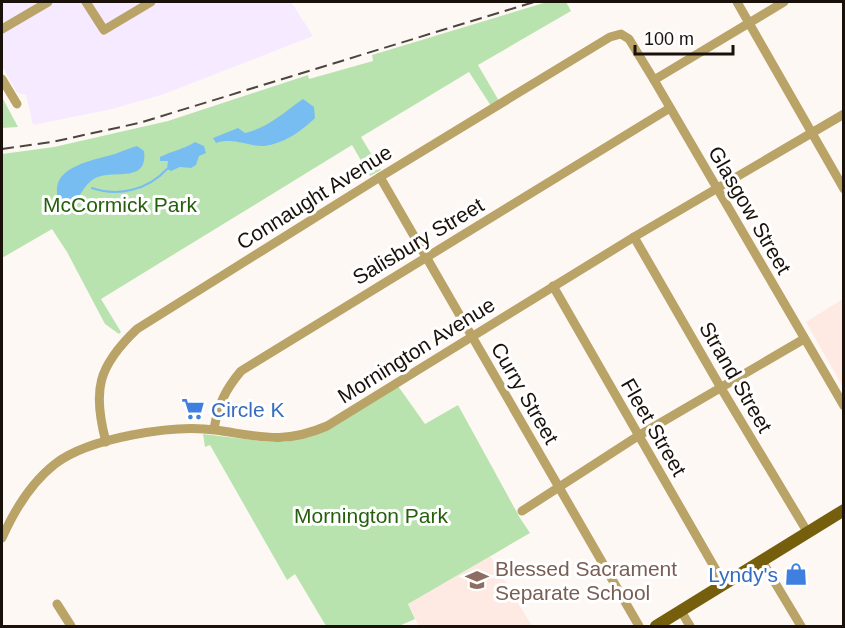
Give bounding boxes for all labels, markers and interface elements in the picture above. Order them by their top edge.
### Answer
scale bar [635,18,732,56]
text: 100 m [644,29,694,49]
street label: Connaught Avenue [232,140,396,254]
street label: Glasgow Street [704,142,796,278]
park label: McCormick Park [43,193,197,216]
street label: Salisbury Street [349,193,488,289]
street label: Mornington Avenue [333,292,499,408]
street label: Strand Street [695,318,777,436]
street label: Curry Street [487,338,563,448]
street label: Fleet Street [617,374,691,480]
supermarket icon: Circle K [180,396,206,422]
place label: Circle K [211,398,285,421]
park label: Mornington Park [294,504,449,527]
place label: Blessed Sacrament Separate School [495,557,677,604]
shop icon: Lyndy's [783,561,809,587]
place label: Lyndy's [708,563,778,586]
school or university icon: Blessed Sacrament Separate School [464,567,490,593]

